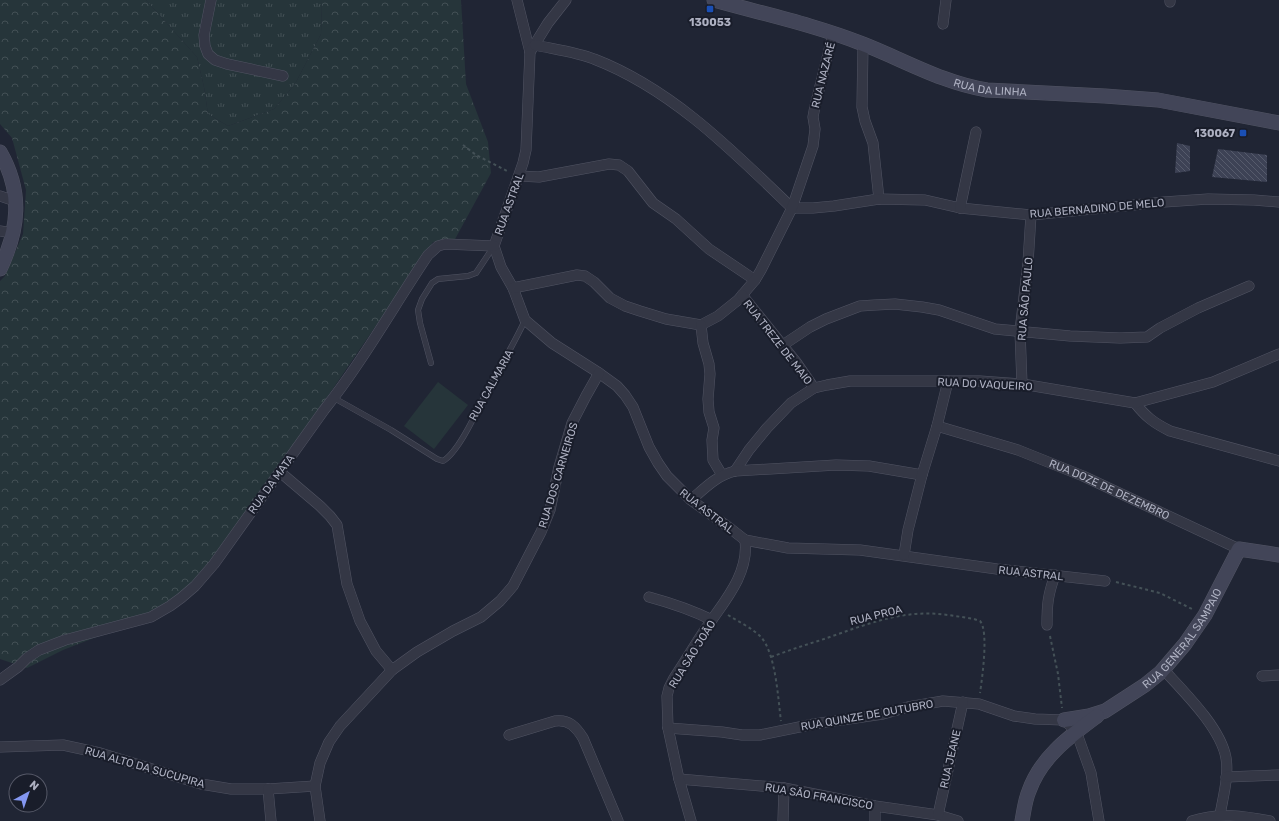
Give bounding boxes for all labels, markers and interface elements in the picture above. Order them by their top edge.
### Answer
marker: 130053 [705,4,715,14]
place label: 130053 [689,16,731,29]
street label: RUA NAZARÉ [809,41,838,109]
street label: RUA DA LINHA [952,76,1028,99]
place label: 130067 [1194,127,1236,140]
marker: 130067 [1238,128,1248,138]
street label: RUA ASTRAL [492,171,527,237]
street label: RUA BERNADINO DE MELO [1029,196,1165,221]
street label: RUA SÃO PAULO [1015,257,1036,341]
street label: RUA TREZE DE MAIO [740,297,815,387]
street label: RUA CALMARIA [467,347,517,423]
street label: RUA DO VAQUEIRO [937,376,1033,393]
street label: RUA DOS CARNEIROS [536,421,581,530]
street label: RUA DA MATA [246,452,298,516]
street label: RUA DOZE DE DEZEMBRO [1047,457,1172,523]
street label: RUA ASTRAL [677,486,736,537]
street label: RUA ASTRAL [998,564,1064,583]
street label: RUA GENERAL SAMPAIO [1140,586,1225,691]
street label: RUA PROA [849,603,904,628]
street label: RUA SÃO JOÃO [666,618,718,691]
street label: RUA QUINZE DE OUTUBRO [800,697,934,734]
street label: RUA JEANE [937,728,964,790]
street label: RUA ALTO DA SUCUPIRA [83,744,207,791]
north arrow [8,773,48,813]
text: N [27,778,41,793]
street label: RUA SÃO FRANCISCO [764,781,874,812]

